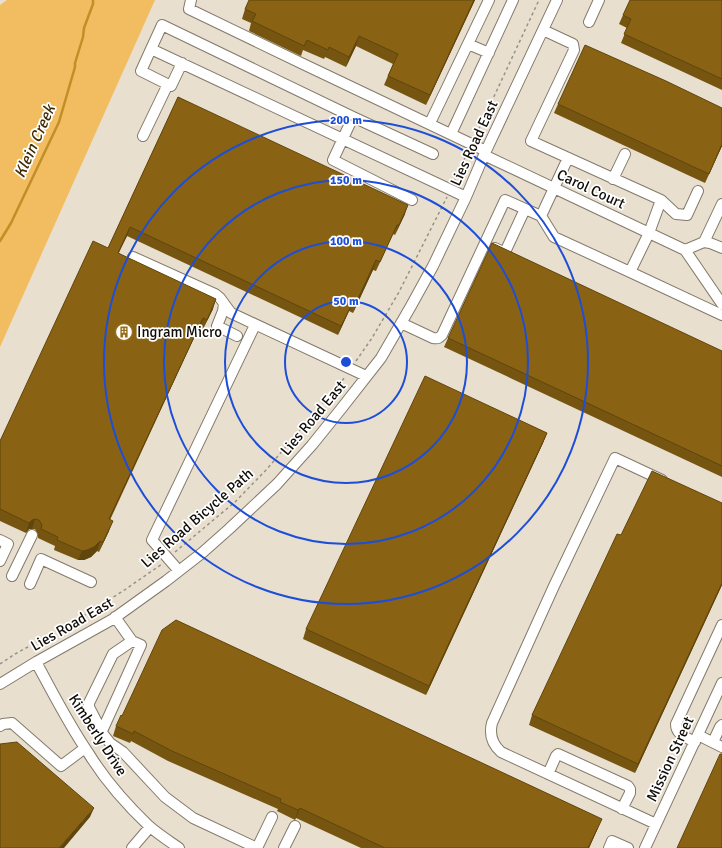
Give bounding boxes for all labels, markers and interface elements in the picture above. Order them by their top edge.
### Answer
street label: Lies Road East [446,97,502,189]
water label: Klein Creek [10,100,61,181]
text: 200 m [330,113,362,128]
street label: Carol Court [554,165,628,213]
text: 150 m [330,173,362,188]
text: 100 m [330,234,362,249]
text: 50 m [333,294,359,309]
building icon: Ingram Micro [114,322,134,342]
place label: Ingram Micro [137,323,222,341]
centre of rings [339,355,353,369]
street label: Lies Road East [276,377,350,459]
street label: Lies Road Bicycle Path [137,464,257,572]
street label: Lies Road East [28,593,116,655]
street label: Kimberly Drive [65,691,131,779]
street label: Mission Street [642,714,698,804]

